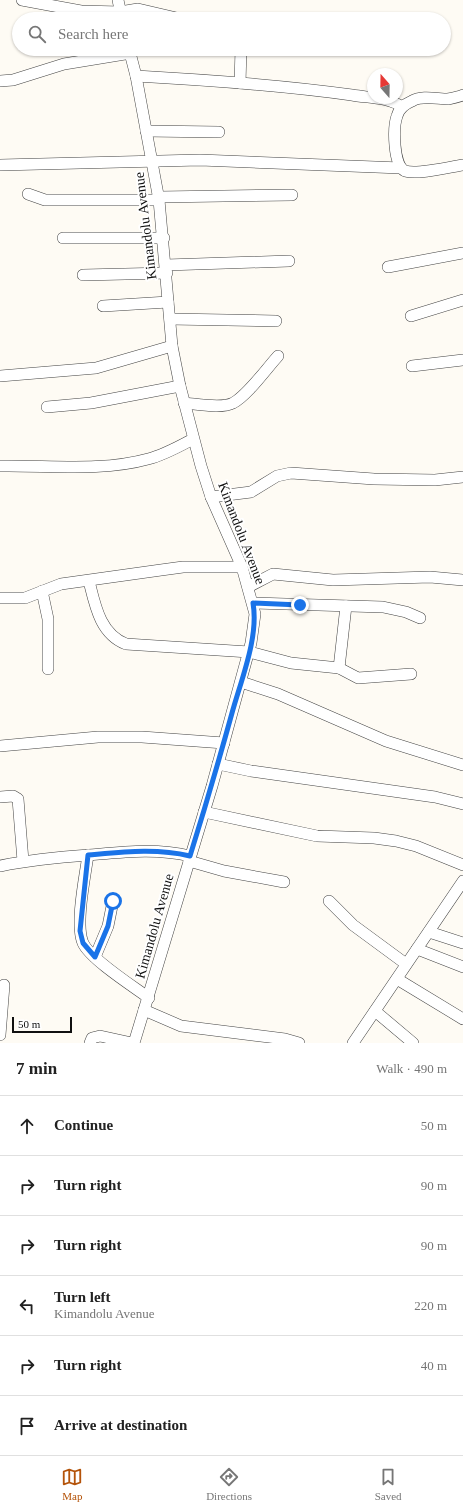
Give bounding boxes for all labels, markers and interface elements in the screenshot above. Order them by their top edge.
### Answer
search box [12,12,451,56]
icon: search [26,23,48,45]
text: Search here [58,26,128,42]
north arrow [367,68,403,104]
street label: Kimandolu Avenue [131,171,160,281]
street label: Kimandolu Avenue [215,480,268,586]
route end [291,596,309,614]
street label: Kimandolu Avenue [132,872,177,980]
route start [104,892,122,910]
scale bar [12,1015,72,1034]
text: 50 m [18,1018,40,1030]
text: 7 min [16,1059,57,1078]
text: Walk · 490 m [376,1061,447,1076]
icon: ahead [16,1115,38,1137]
text: Continue [54,1117,113,1133]
text: 50 m [421,1118,447,1133]
icon: right [16,1175,38,1197]
text: Turn right [54,1177,121,1193]
text: 90 m [421,1178,447,1193]
icon: right [16,1235,38,1257]
text: Turn right [54,1237,121,1253]
text: 90 m [421,1238,447,1253]
text: Turn left [54,1289,111,1305]
icon: left [16,1295,38,1317]
text: 220 m [414,1298,447,1313]
text: Kimandolu Avenue [54,1306,155,1321]
icon: right [16,1355,38,1377]
text: Turn right [54,1357,121,1373]
text: 40 m [421,1358,447,1373]
icon: arrive [16,1415,38,1437]
text: Arrive at destination [54,1417,187,1433]
tab: Map [61,1466,83,1502]
tab: Directions [206,1466,252,1502]
tab: Saved [375,1466,402,1502]

